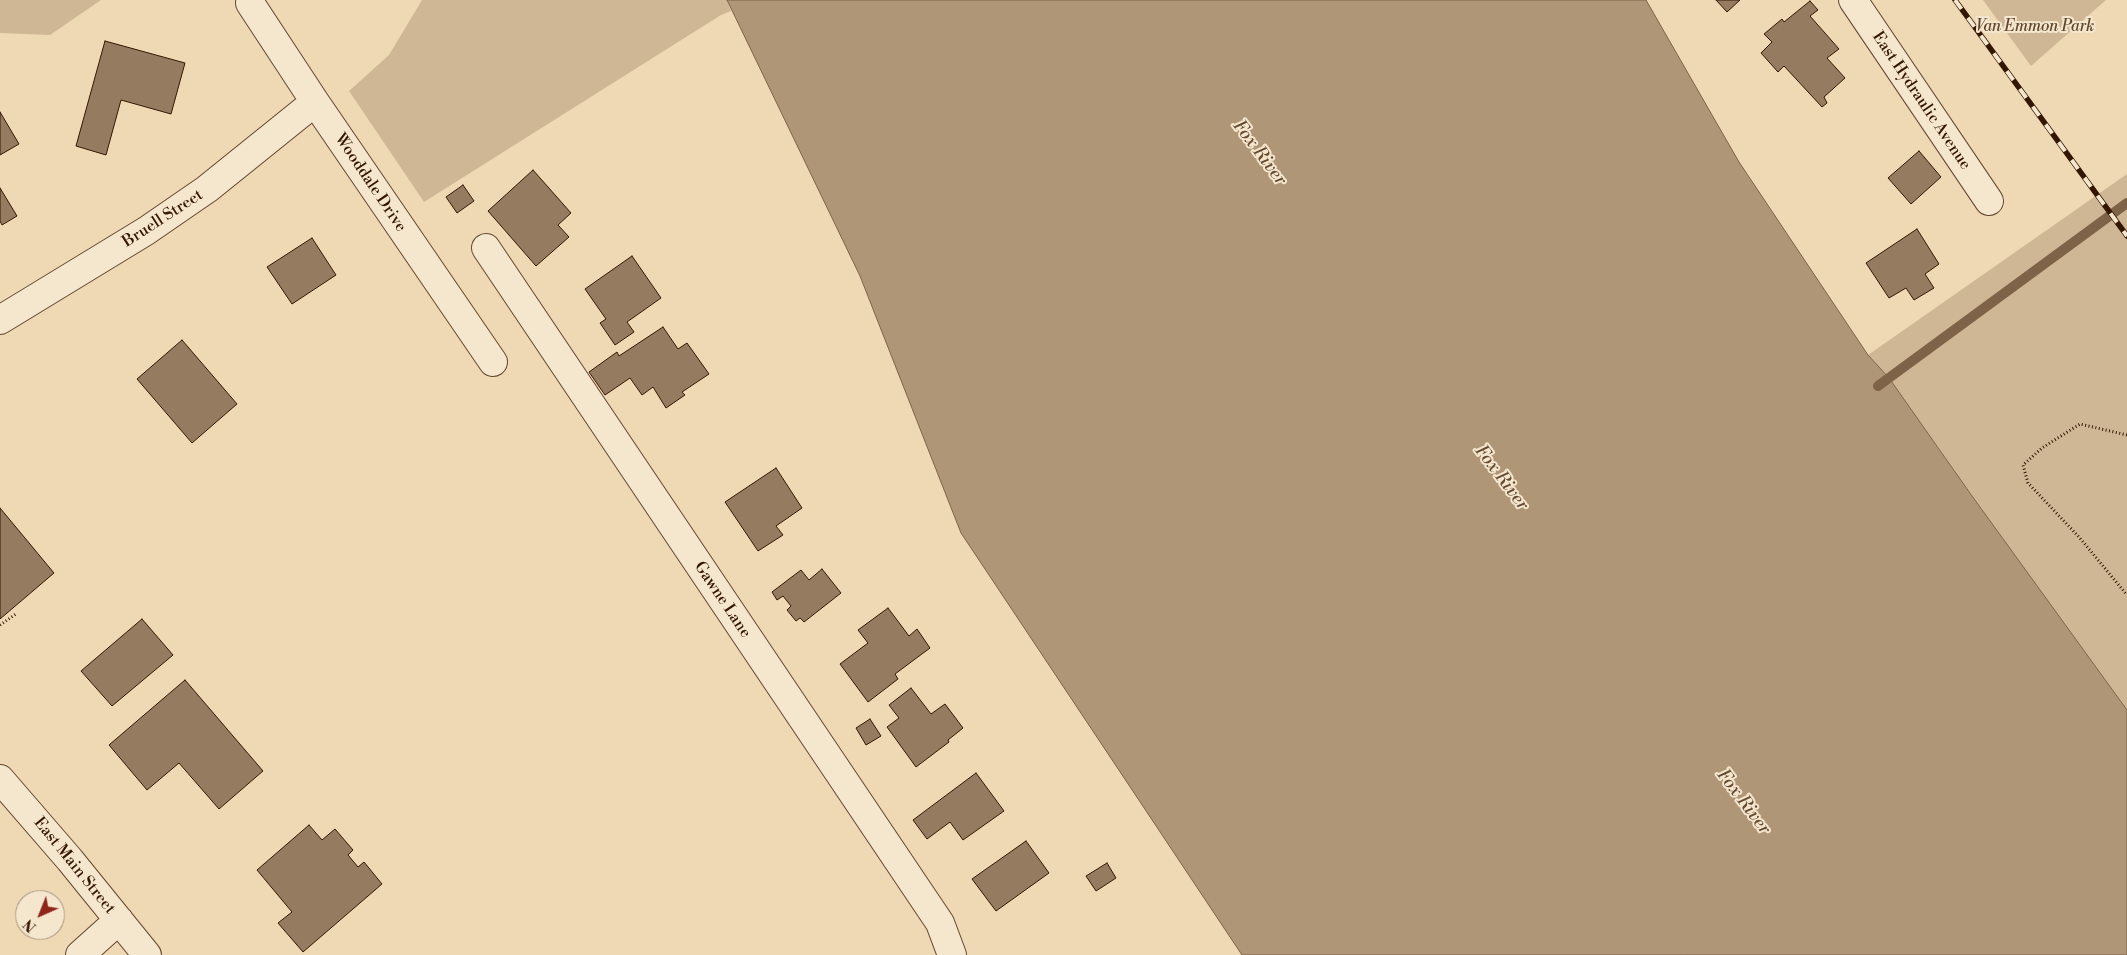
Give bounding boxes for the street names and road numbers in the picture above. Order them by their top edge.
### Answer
street label: East Hydraulic Avenue [1868,28,1974,174]
street label: Wooddale Drive [330,130,410,236]
street label: Bruell Street [119,186,207,252]
street label: Gawne Lane [689,558,755,642]
street label: East Main Street [29,814,119,918]

